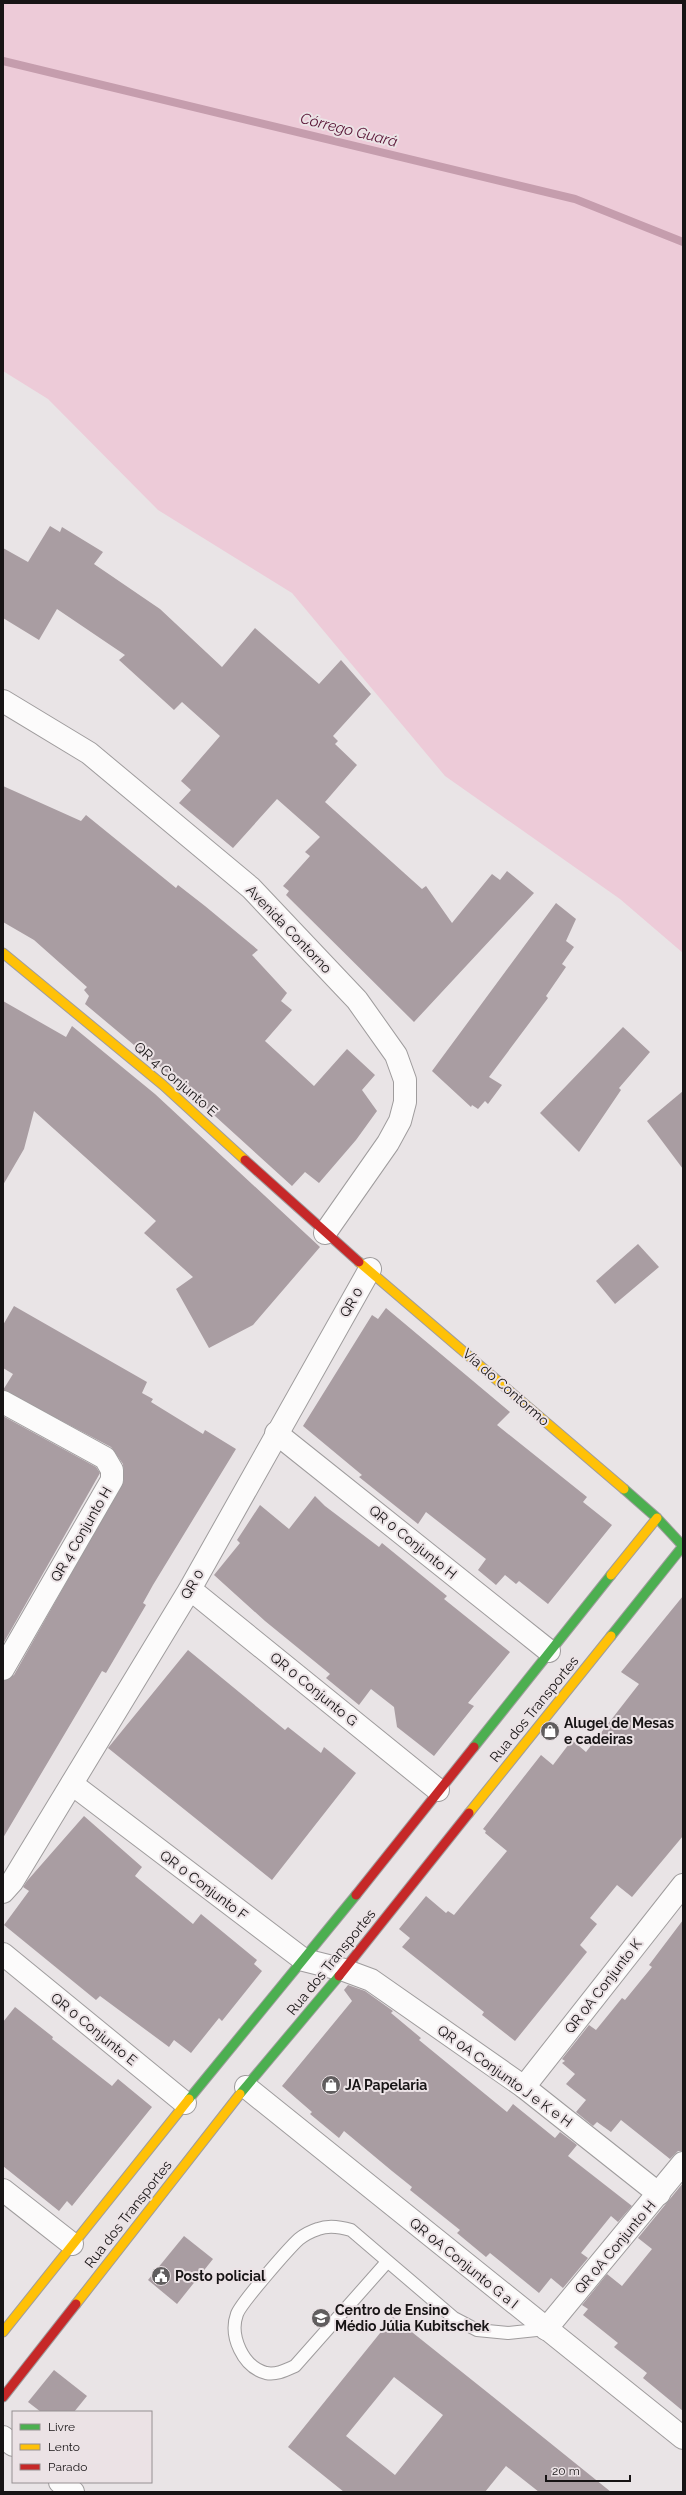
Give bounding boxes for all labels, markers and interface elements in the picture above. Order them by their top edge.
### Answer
water label: Córrego Guará [299,109,399,151]
street label: Avenida Contorno [243,882,335,976]
street label: QR 4 Conjunto E [131,1038,221,1120]
street label: QR 0 [336,1284,366,1320]
street label: Via do Contormo [459,1345,553,1429]
street label: QR 4 Conjunto H [47,1484,115,1584]
street label: QR 0 Conjunto H [366,1502,460,1582]
street label: QR 0 [177,1566,207,1602]
street label: QR 0 Conjunto G [267,1649,361,1729]
street label: Rua dos Transportes [486,1653,582,1765]
place label: Alugel de Mesas e cadeiras [564,1715,674,1747]
shop icon: Alugel de Mesas e cadeiras [539,1720,561,1742]
street label: QR 0 Conjunto F [157,1847,251,1923]
street label: Rua dos Transportes [283,1906,379,2018]
street label: QR 0A Conjunto K [561,1936,645,2036]
street label: QR 0 Conjunto E [48,1989,140,2069]
street label: QR 0A Conjunto J e K e H [435,2022,575,2130]
shop icon: JA Papelaria [320,2074,342,2096]
place label: JA Papelaria [345,2077,427,2093]
street label: Rua dos Transportes [81,2157,175,2271]
street label: QR 0A Conjunto H [571,2197,659,2297]
street label: QR 0A Conjunto G a I [407,2214,521,2312]
public building icon: Posto policial [150,2265,172,2287]
place label: Posto policial [175,2268,266,2284]
place label: Centro de Ensino Médio Júlia Kubitschek [335,2302,490,2334]
school or university icon: Centro de Ensino Médio Júlia Kubitschek [310,2307,332,2329]
legend [12,2411,152,2483]
text: Livre [48,2420,75,2434]
text: Lento [48,2440,80,2454]
scale bar [546,2457,630,2483]
text: Parado [48,2460,87,2474]
text: 20 m [552,2464,580,2478]

